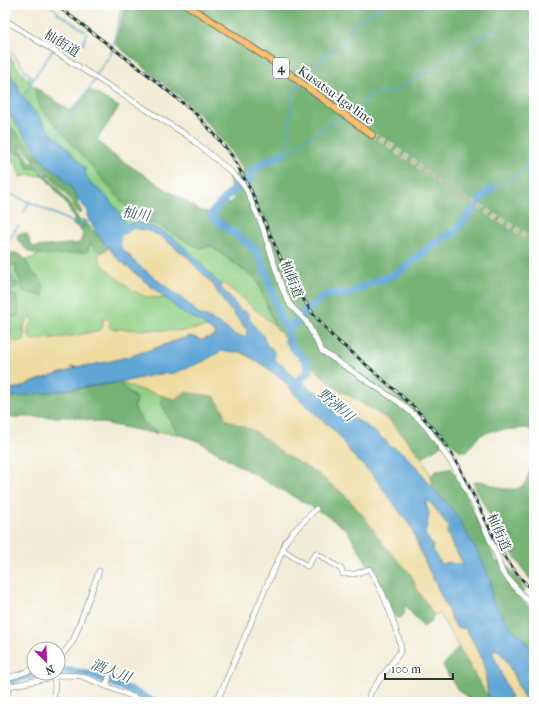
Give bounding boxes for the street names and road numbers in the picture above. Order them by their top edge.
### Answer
street label: 杣街道 [41,26,83,60]
road number: 4 [273,58,289,78]
street label: Kusatsu-Iga line [295,63,377,128]
street label: 杣街道 [278,258,306,300]
street label: 杣街道 [484,511,514,553]

